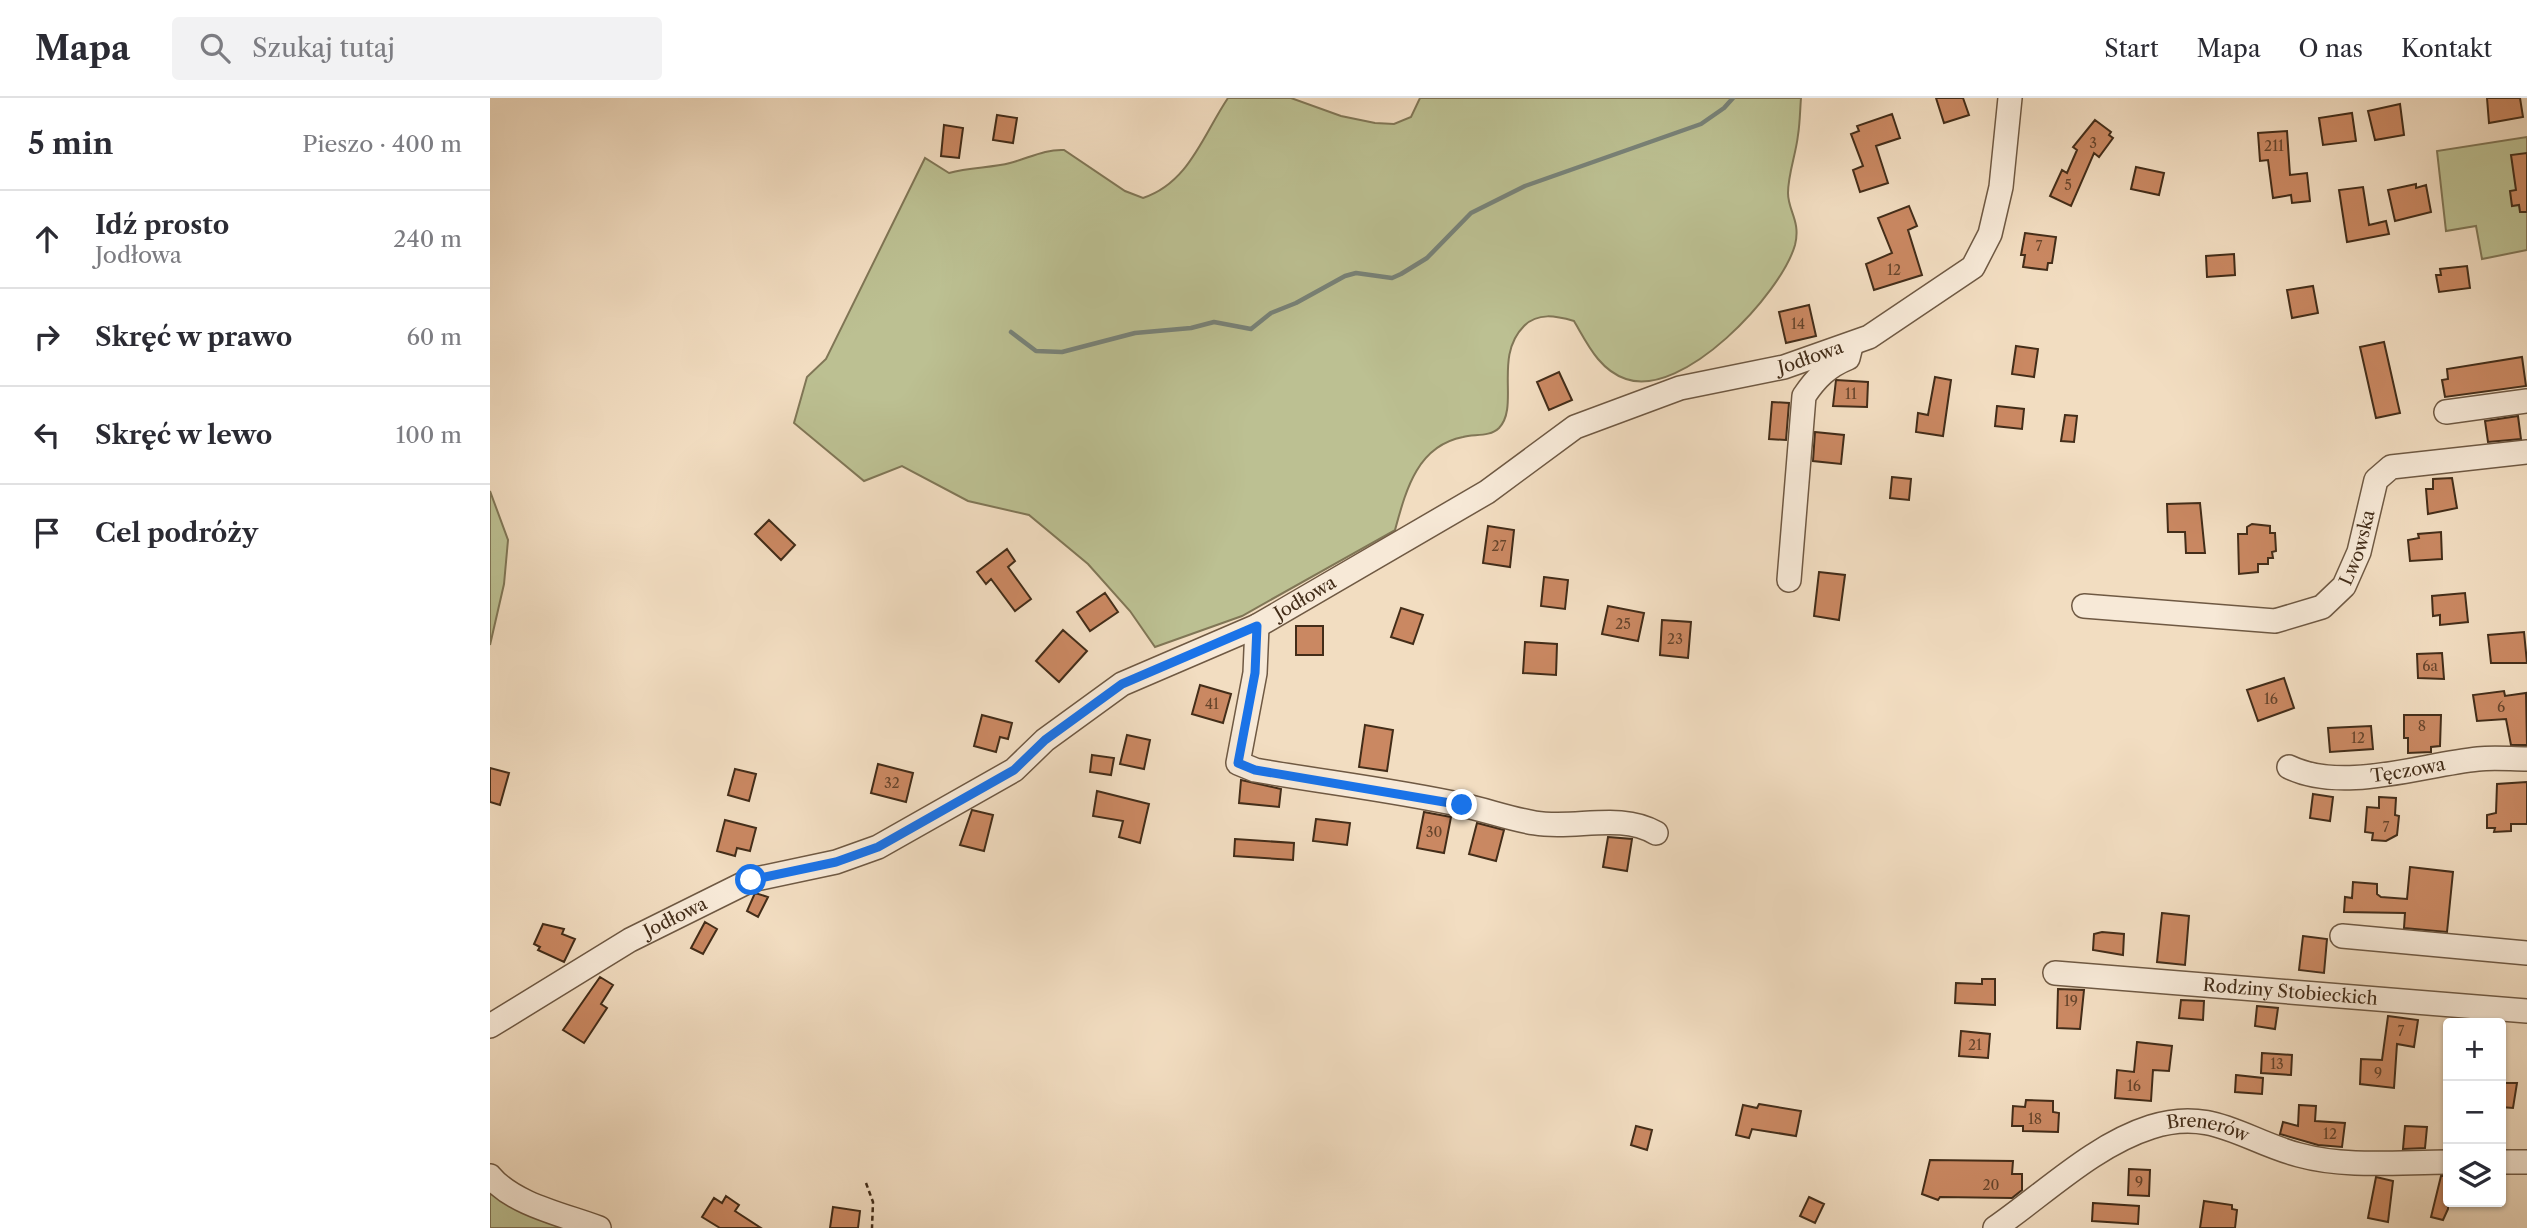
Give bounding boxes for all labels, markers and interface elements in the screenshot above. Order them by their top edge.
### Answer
search box [172,17,662,80]
text: Mapa [35,28,130,69]
icon: search [196,29,234,67]
text: Szukaj tutaj [252,32,395,64]
text: Start [2104,34,2158,63]
text: Mapa [2196,34,2261,63]
text: O nas [2299,34,2363,63]
text: Kontakt [2401,34,2492,63]
text: 5 min [28,125,113,162]
text: Pieszo · 400 m [302,130,462,158]
house number: 3 [2089,134,2097,152]
house number: 211 [2264,137,2284,155]
house number: 5 [2064,176,2072,194]
text: Idź prosto [95,209,229,241]
icon: ahead [28,220,66,258]
text: 240 m [393,225,462,253]
house number: 7 [2036,237,2043,255]
text: Jodłowa [95,241,182,269]
house number: 12 [1887,261,1901,279]
house number: 14 [1791,315,1805,333]
icon: right [28,318,66,356]
text: Skręć w prawo [95,321,292,353]
text: 60 m [406,323,462,351]
street label: Jodłowa [1773,336,1847,380]
house number: 11 [1845,385,1857,403]
icon: left [28,416,66,454]
text: Skręć w lewo [95,419,272,451]
text: 100 m [396,421,462,449]
street label: Lwowska [2335,507,2380,589]
icon: arrive [28,514,66,552]
text: Cel podróży [95,517,258,549]
house number: 27 [1492,537,1507,555]
street label: Jodłowa [1268,571,1340,626]
house number: 25 [1615,615,1631,633]
house number: 23 [1667,630,1683,648]
house number: 6a [2422,657,2438,675]
house number: 16 [2264,690,2278,708]
house number: 41 [1205,695,1219,713]
house number: 6 [2497,698,2505,716]
house number: 8 [2418,717,2426,735]
house number: 12 [2351,729,2365,747]
street label: Tęczowa [2370,753,2448,787]
house number: 32 [884,774,900,792]
route end [1446,789,1477,820]
house number: 7 [2383,818,2390,836]
house number: 30 [1426,823,1442,841]
route start [735,864,766,895]
street label: Jodłowa [637,892,711,944]
street label: Rodziny Stobieckich [2202,974,2379,1010]
house number: 19 [2064,992,2078,1010]
map controls [2443,1018,2506,1207]
button: + [2443,1018,2506,1081]
house number: 7 [2398,1022,2405,1040]
house number: 21 [1968,1036,1982,1054]
house number: 13 [2270,1055,2284,1073]
house number: 9 [2374,1064,2382,1082]
house number: 16 [2127,1077,2141,1095]
button: − [2443,1081,2506,1144]
house number: 18 [2028,1110,2042,1128]
street label: Brenerów [2165,1110,2253,1147]
house number: 12 [2323,1125,2337,1143]
button: layers [2443,1144,2506,1207]
house number: 9 [2135,1173,2143,1191]
house number: 20 [1983,1176,2000,1194]

